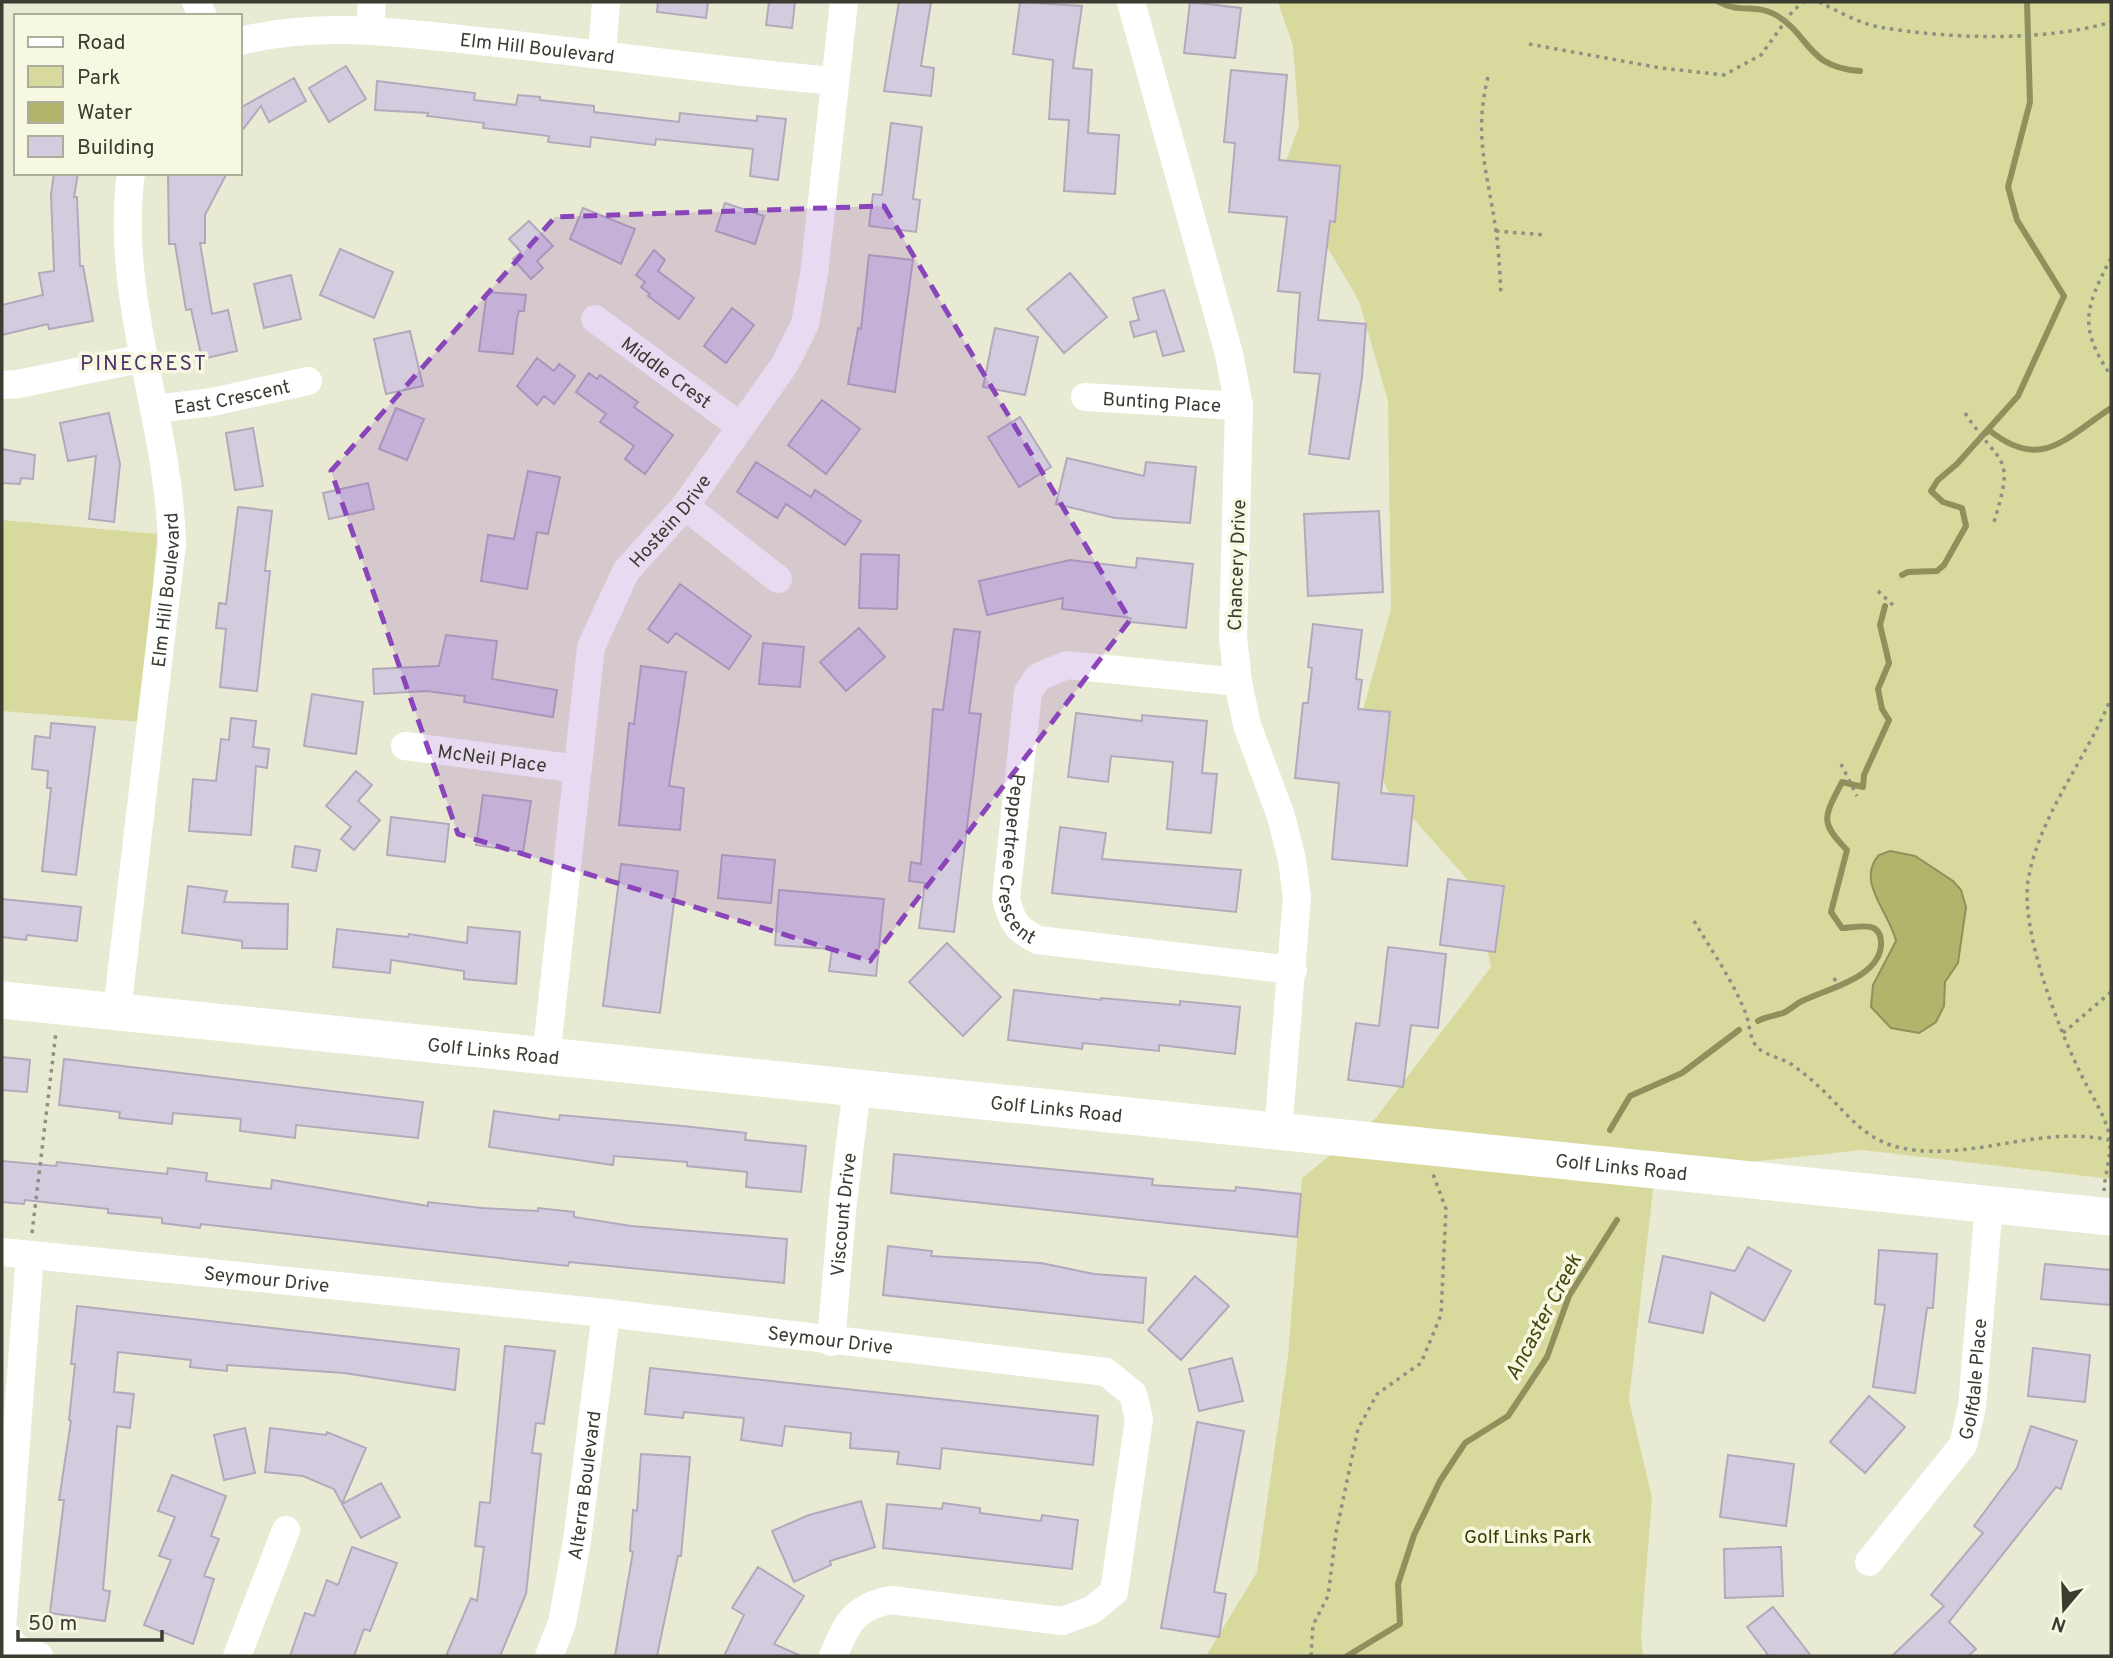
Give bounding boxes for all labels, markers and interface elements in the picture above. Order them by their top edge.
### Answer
legend [14,14,242,175]
street label: Elm Hill Boulevard [458,29,616,71]
text: Road [77,30,126,57]
text: Park [77,65,120,92]
text: Water [77,100,132,127]
text: Building [77,135,155,162]
street label: Middle Crest [616,332,715,415]
district label: PINECREST [80,351,208,378]
street label: East Crescent [173,375,292,421]
street label: Bunting Place [1102,388,1222,419]
street label: Hostein Drive [625,470,717,573]
street label: Chancery Drive [1224,499,1252,631]
street label: Elm Hill Boulevard [148,511,186,669]
street label: McNeil Place [436,740,548,779]
street label: Peppertree Crescent [991,773,1040,951]
street label: Golf Links Road [426,1034,560,1071]
street label: Golf Links Road [989,1092,1123,1129]
street label: Golf Links Road [1554,1150,1689,1187]
street label: Viscount Drive [827,1152,863,1278]
water label: Ancaster Creek [1500,1250,1589,1385]
street label: Seymour Drive [203,1262,330,1299]
street label: Golfdale Place [1955,1318,1993,1442]
street label: Seymour Drive [766,1322,894,1361]
street label: Alterra Boulevard [564,1410,607,1562]
park label: Golf Links Park [1464,1526,1592,1550]
north arrow [2029,1574,2099,1644]
scale bar [18,1598,161,1642]
text: N [2049,1610,2069,1637]
text: 50 m [28,1611,77,1638]

